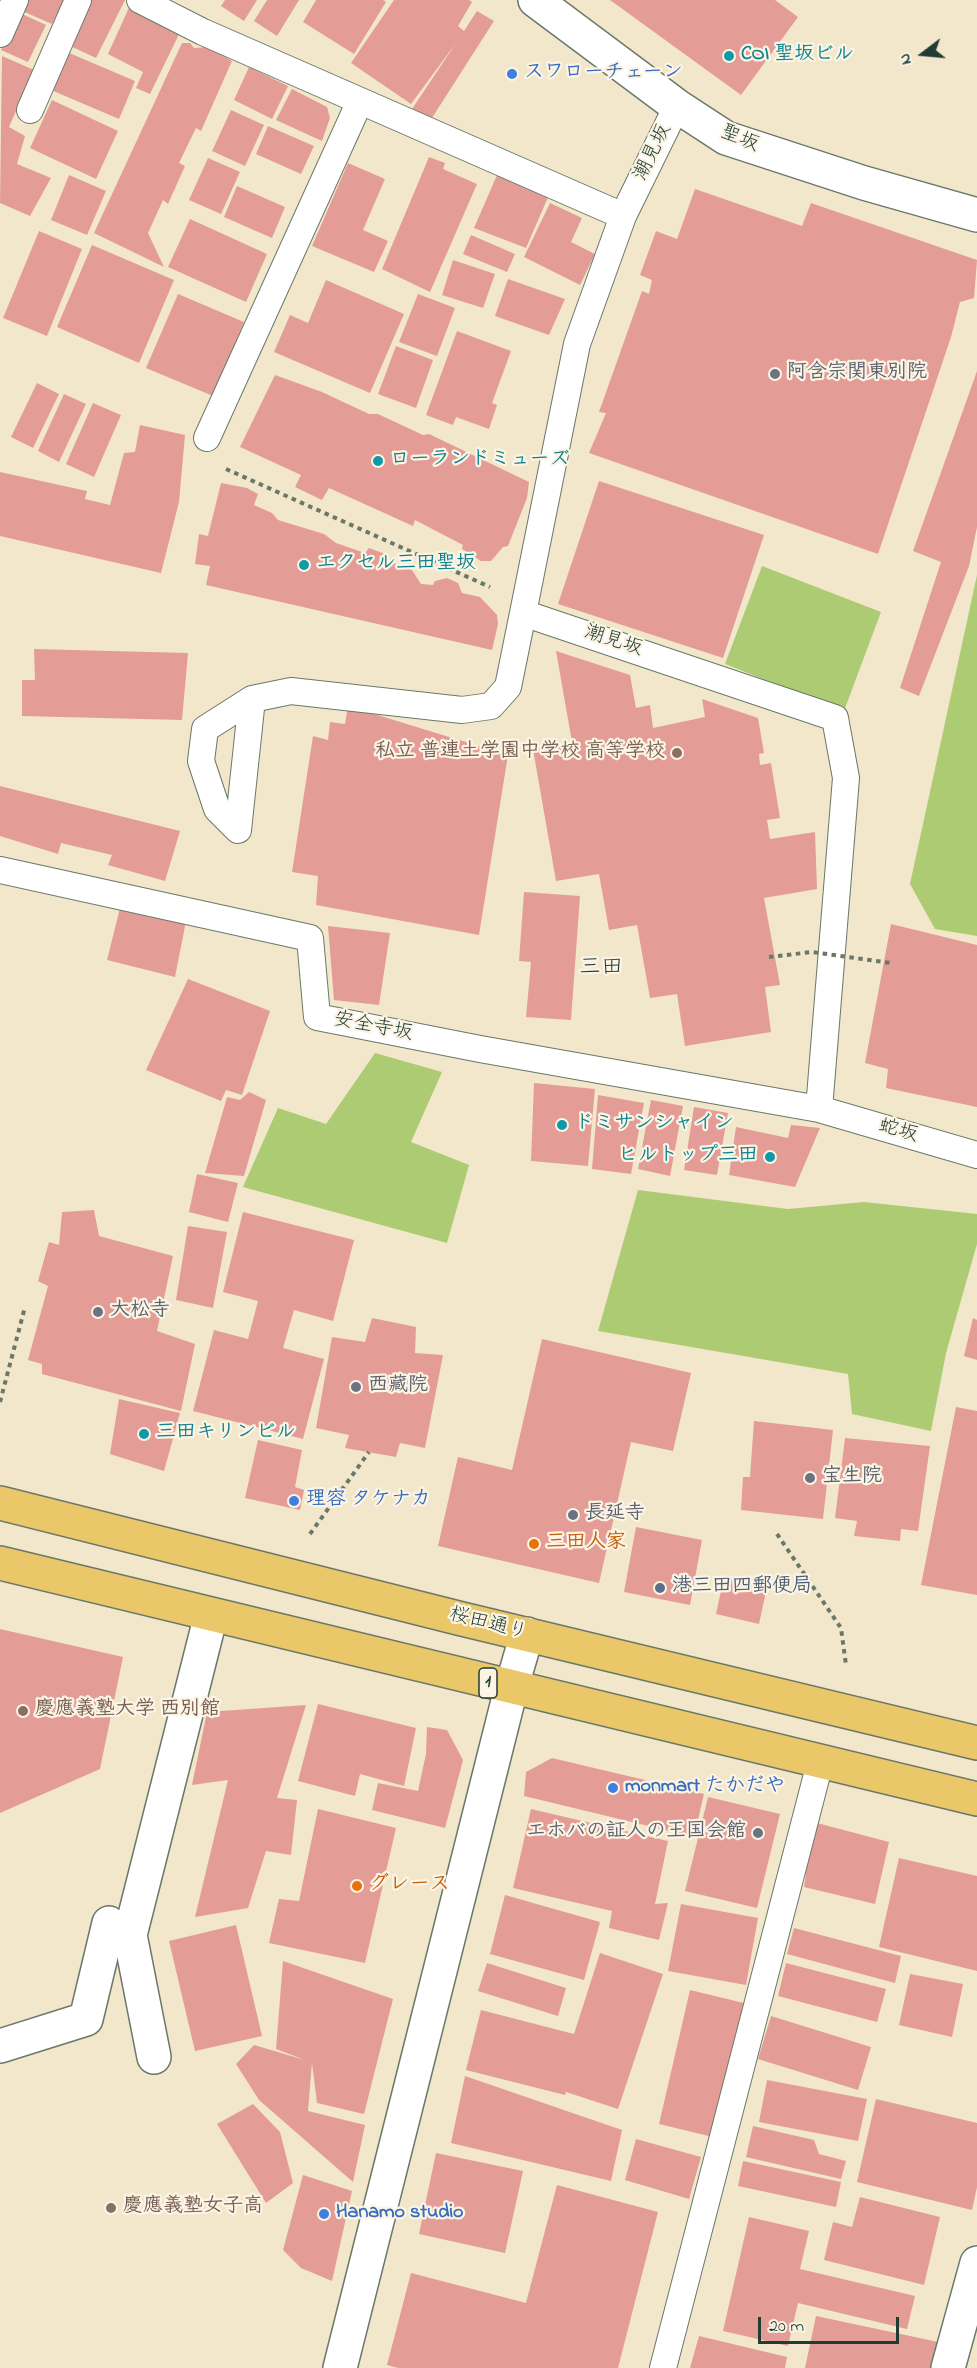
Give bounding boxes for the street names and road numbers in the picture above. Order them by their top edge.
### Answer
street label: 潮見坂 [630,121,678,185]
street label: 聖坂 [716,121,762,159]
street label: 潮見坂 [581,621,645,663]
street label: 安全寺坂 [331,1009,415,1047]
street label: 蛇坂 [875,1115,921,1149]
street label: 桜田通り [446,1604,530,1646]
road number: 1 [479,1668,497,1698]

